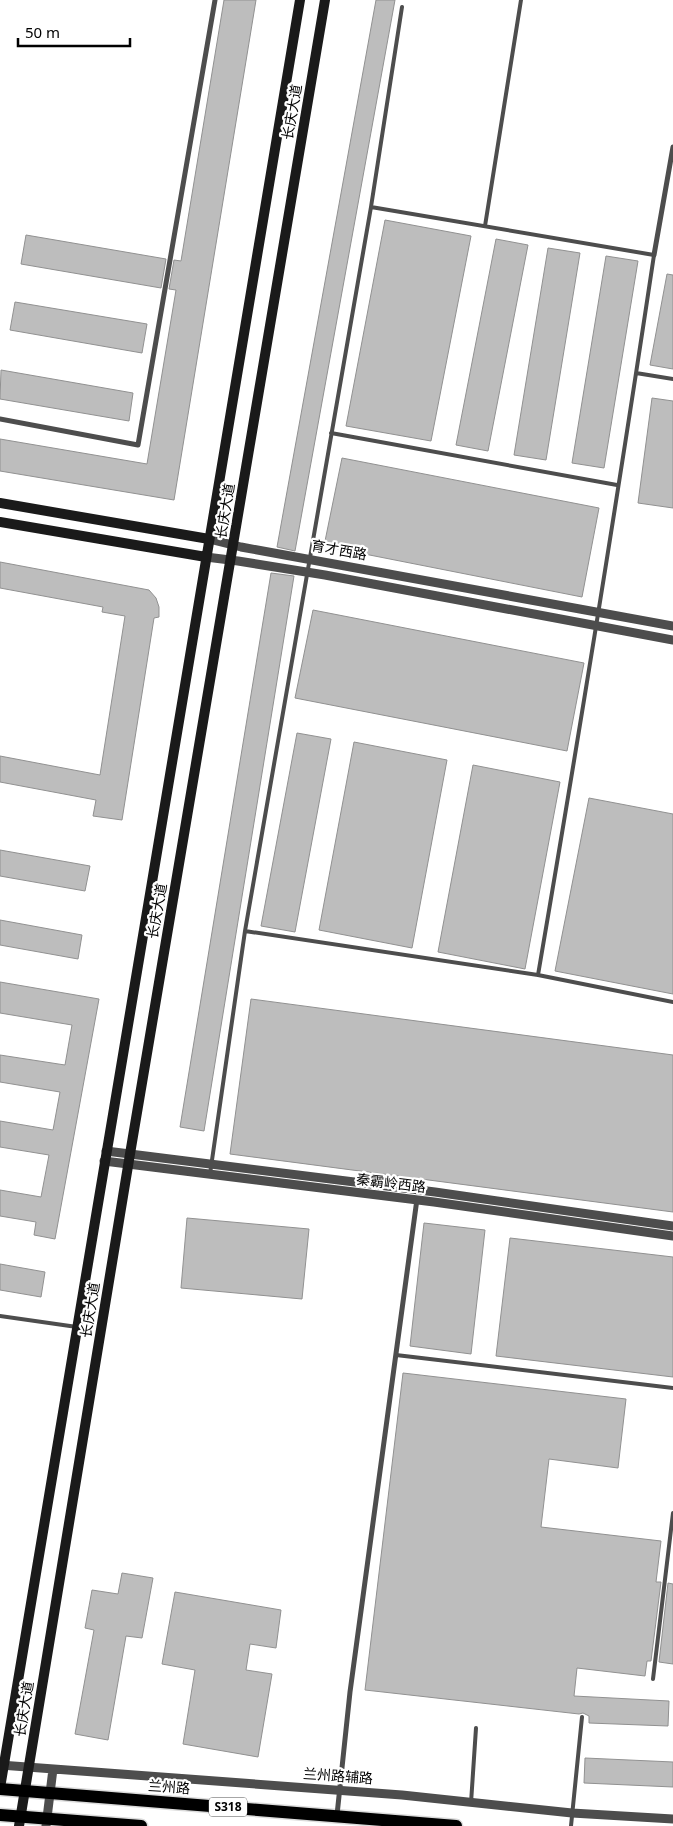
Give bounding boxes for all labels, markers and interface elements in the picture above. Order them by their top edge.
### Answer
scale bar [18,15,130,47]
text: 50 m [25,22,60,42]
street label: 长庆大道 [277,83,306,141]
street label: 长庆大道 [211,482,238,540]
street label: 育才西路 [310,535,368,564]
street label: 长庆大道 [142,882,171,940]
street label: 秦霸岭西路 [355,1169,427,1196]
street label: 长庆大道 [76,1281,103,1339]
street label: 长庆大道 [10,1680,37,1738]
street label: 兰州路辅路 [302,1764,374,1787]
street label: 兰州路 [147,1776,191,1797]
road number: S318 [209,1798,247,1816]

